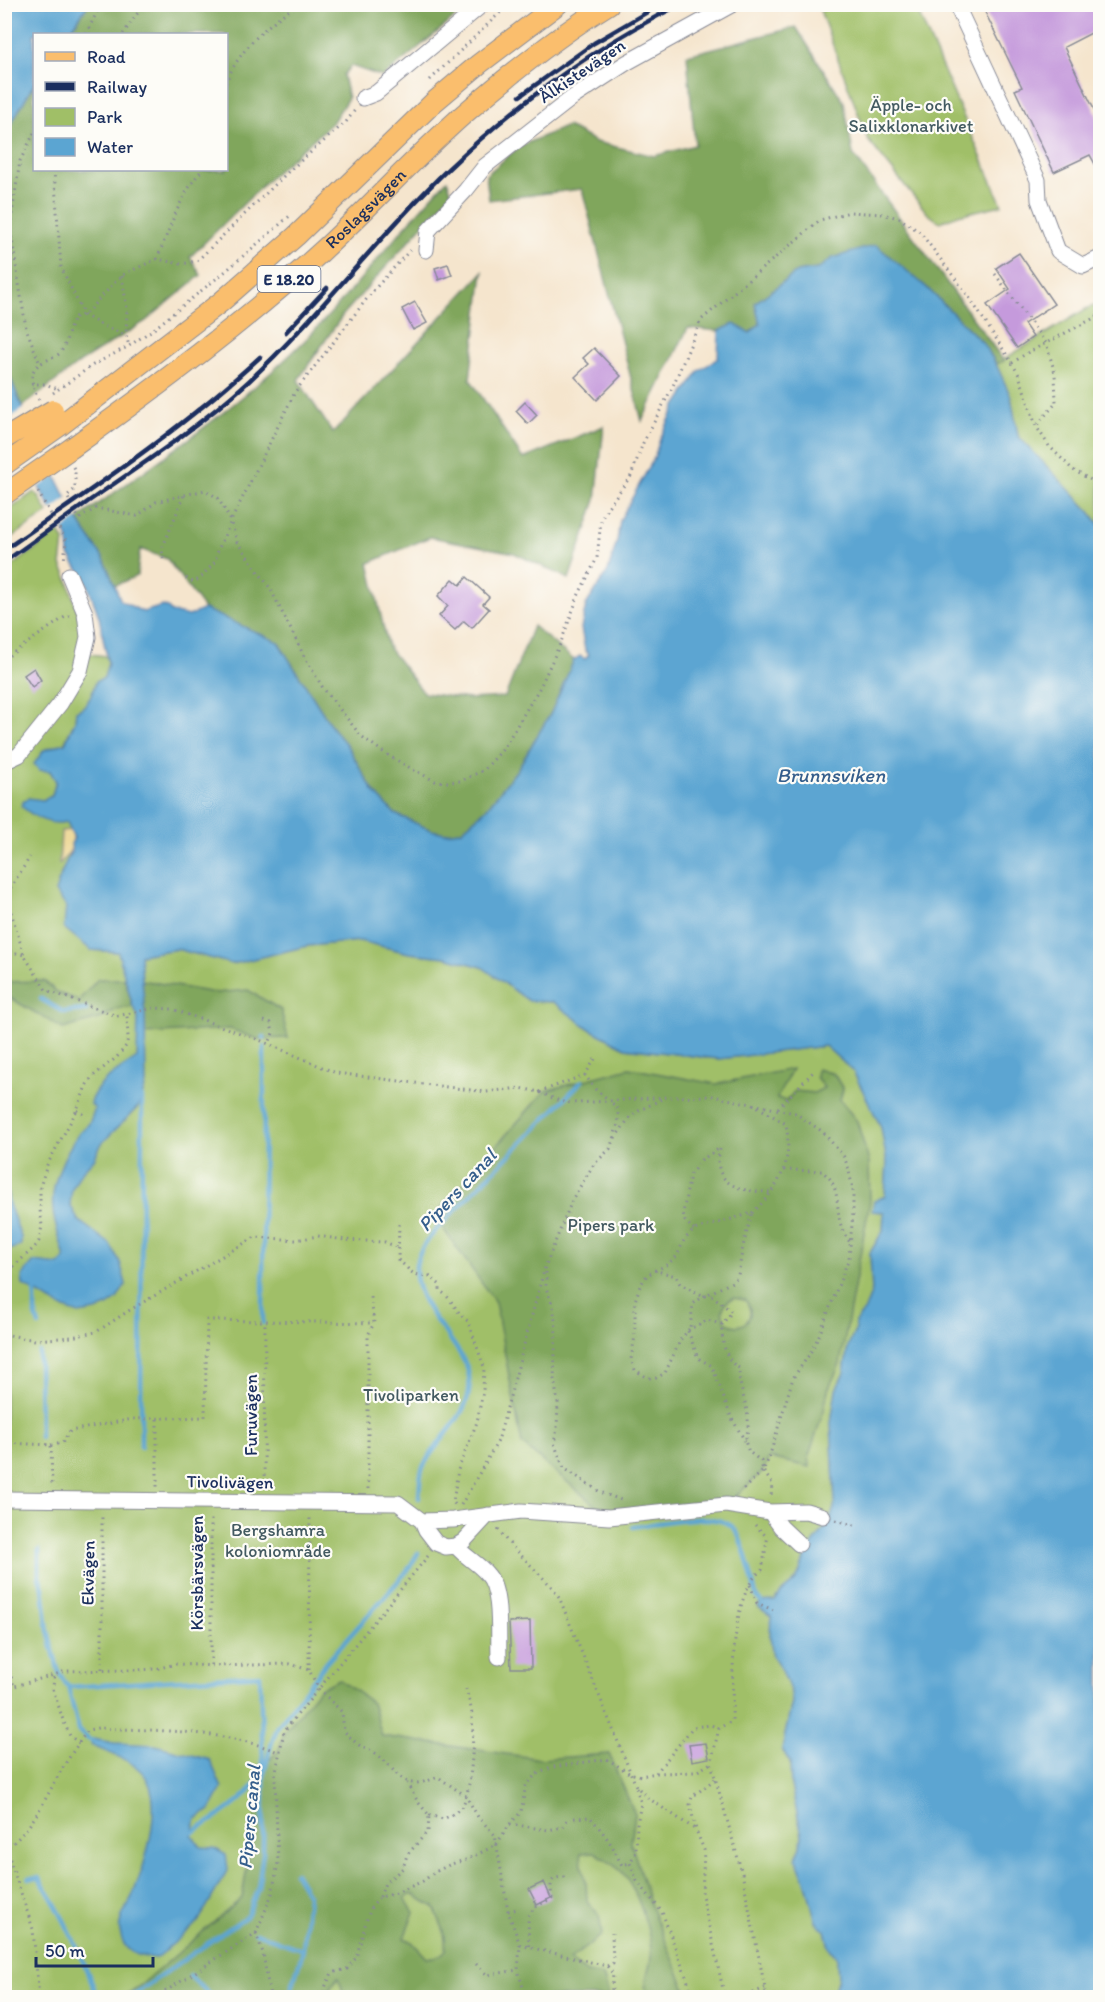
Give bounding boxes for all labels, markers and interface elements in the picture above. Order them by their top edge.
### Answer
legend [33,33,228,171]
street label: Ålkistevägen [535,34,629,108]
text: Road [87,46,126,68]
text: Railway [87,76,148,98]
park label: Äpple- och Salixklonarkivet [848,94,974,137]
text: Park [87,106,122,128]
text: Water [87,136,133,158]
street label: Roslagsvägen [321,164,411,253]
road number: E 18.20 [258,266,320,292]
water label: Brunnsviken [777,763,886,787]
water label: Pipers canal [413,1143,502,1236]
park label: Pipers park [568,1214,655,1236]
street label: Furuvägen [240,1374,262,1456]
park label: Tivoliparken [363,1384,459,1406]
street label: Tivolivägen [186,1470,274,1494]
street label: Körsbärsvägen [186,1515,208,1630]
park label: Bergshamra koloniområde [225,1519,331,1562]
street label: Ekvägen [76,1540,100,1606]
water label: Pipers canal [233,1763,266,1870]
scale bar [36,1930,153,1968]
text: 50 m [45,1940,85,1962]

